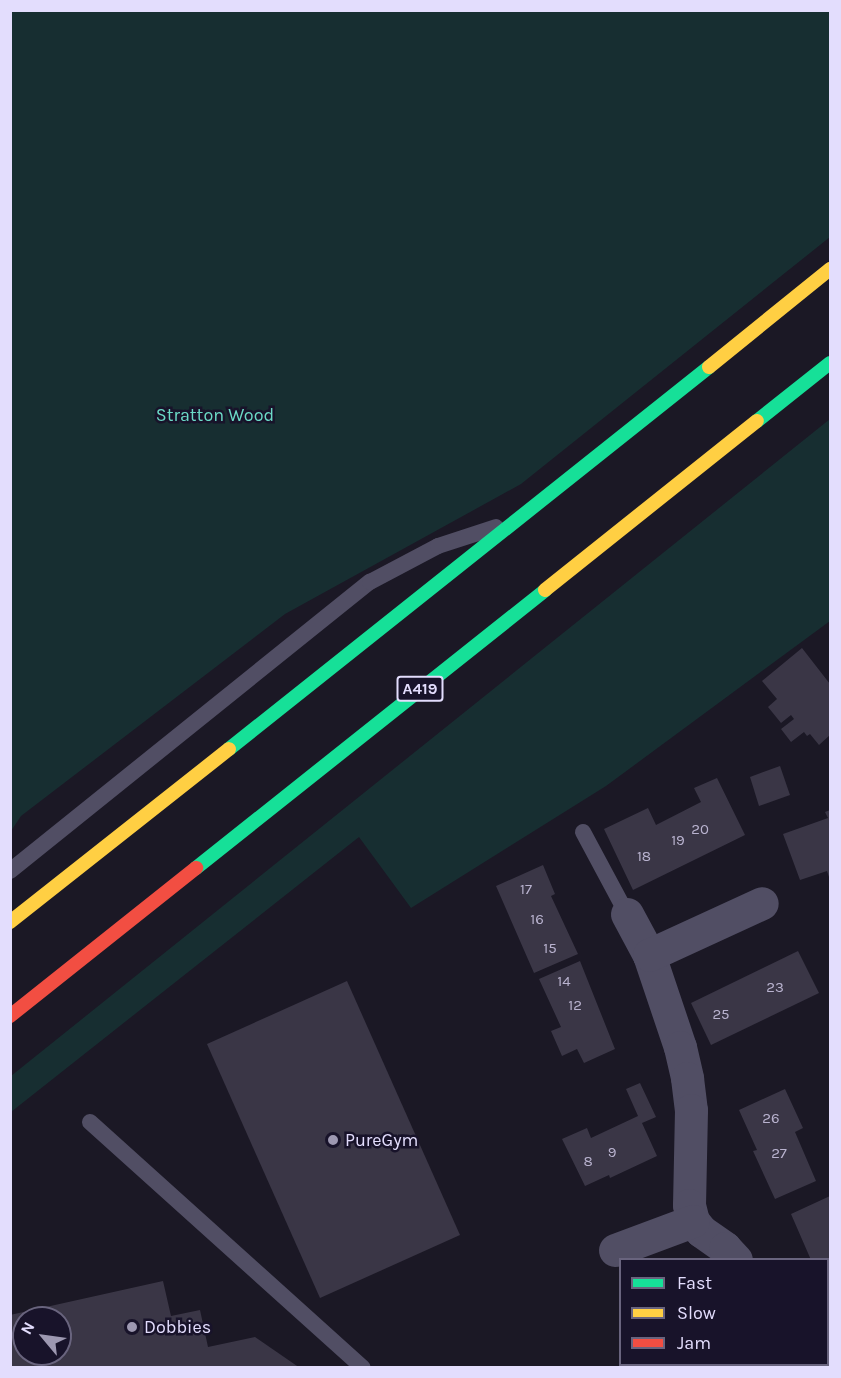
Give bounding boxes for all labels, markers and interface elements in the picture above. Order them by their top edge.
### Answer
park label: Stratton Wood [156,404,274,426]
road number: A419 [396,676,444,702]
house number: 20 [691,821,709,839]
house number: 19 [671,832,685,850]
house number: 18 [637,848,651,866]
house number: 17 [520,881,532,899]
house number: 16 [530,911,544,929]
house number: 15 [543,940,557,958]
house number: 14 [557,973,571,991]
house number: 23 [766,979,784,997]
house number: 12 [568,997,582,1015]
house number: 25 [712,1006,730,1024]
house number: 26 [762,1110,780,1128]
place label: PureGym [345,1129,418,1151]
marker: PureGym [326,1133,340,1147]
house number: 9 [608,1144,616,1162]
house number: 27 [771,1145,787,1163]
house number: 8 [583,1153,593,1171]
legend [619,1258,829,1366]
text: Fast [677,1272,712,1294]
text: Slow [677,1302,716,1324]
north arrow [12,1306,72,1366]
place label: Dobbies [144,1316,211,1338]
text: N [16,1318,39,1338]
marker: Dobbies [125,1320,139,1334]
text: Jam [677,1332,711,1354]

